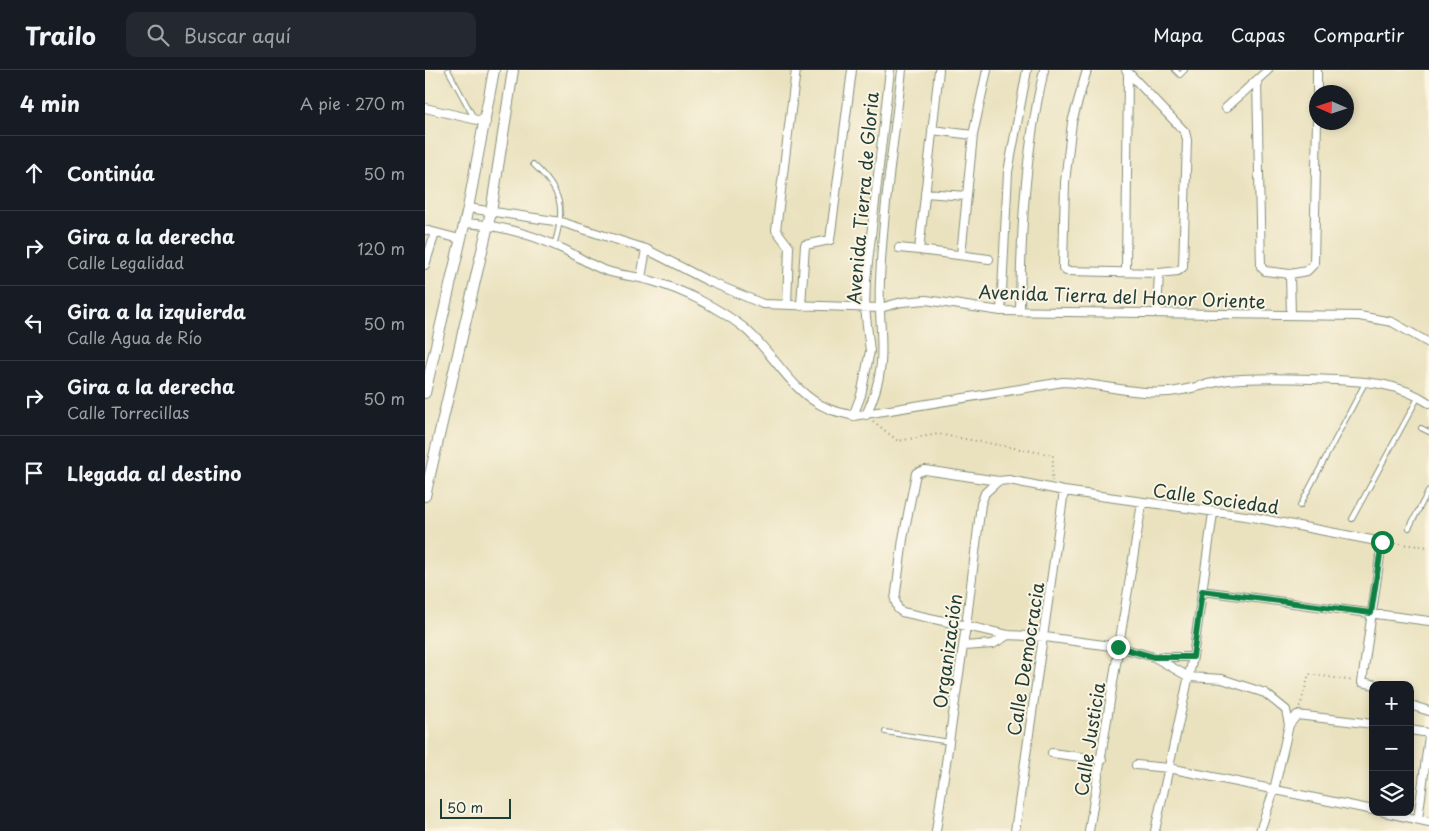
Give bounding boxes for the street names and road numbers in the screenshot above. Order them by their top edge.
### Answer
street label: Avenida Tierra de Gloria [839,90,885,305]
street label: Avenida Tierra del Honor Oriente [978,277,1266,315]
street label: Calle Sociedad [1151,476,1281,520]
street label: Calle Democracia [1000,580,1050,738]
street label: Organización [926,592,968,710]
street label: Calle Justicia [1067,680,1111,798]

